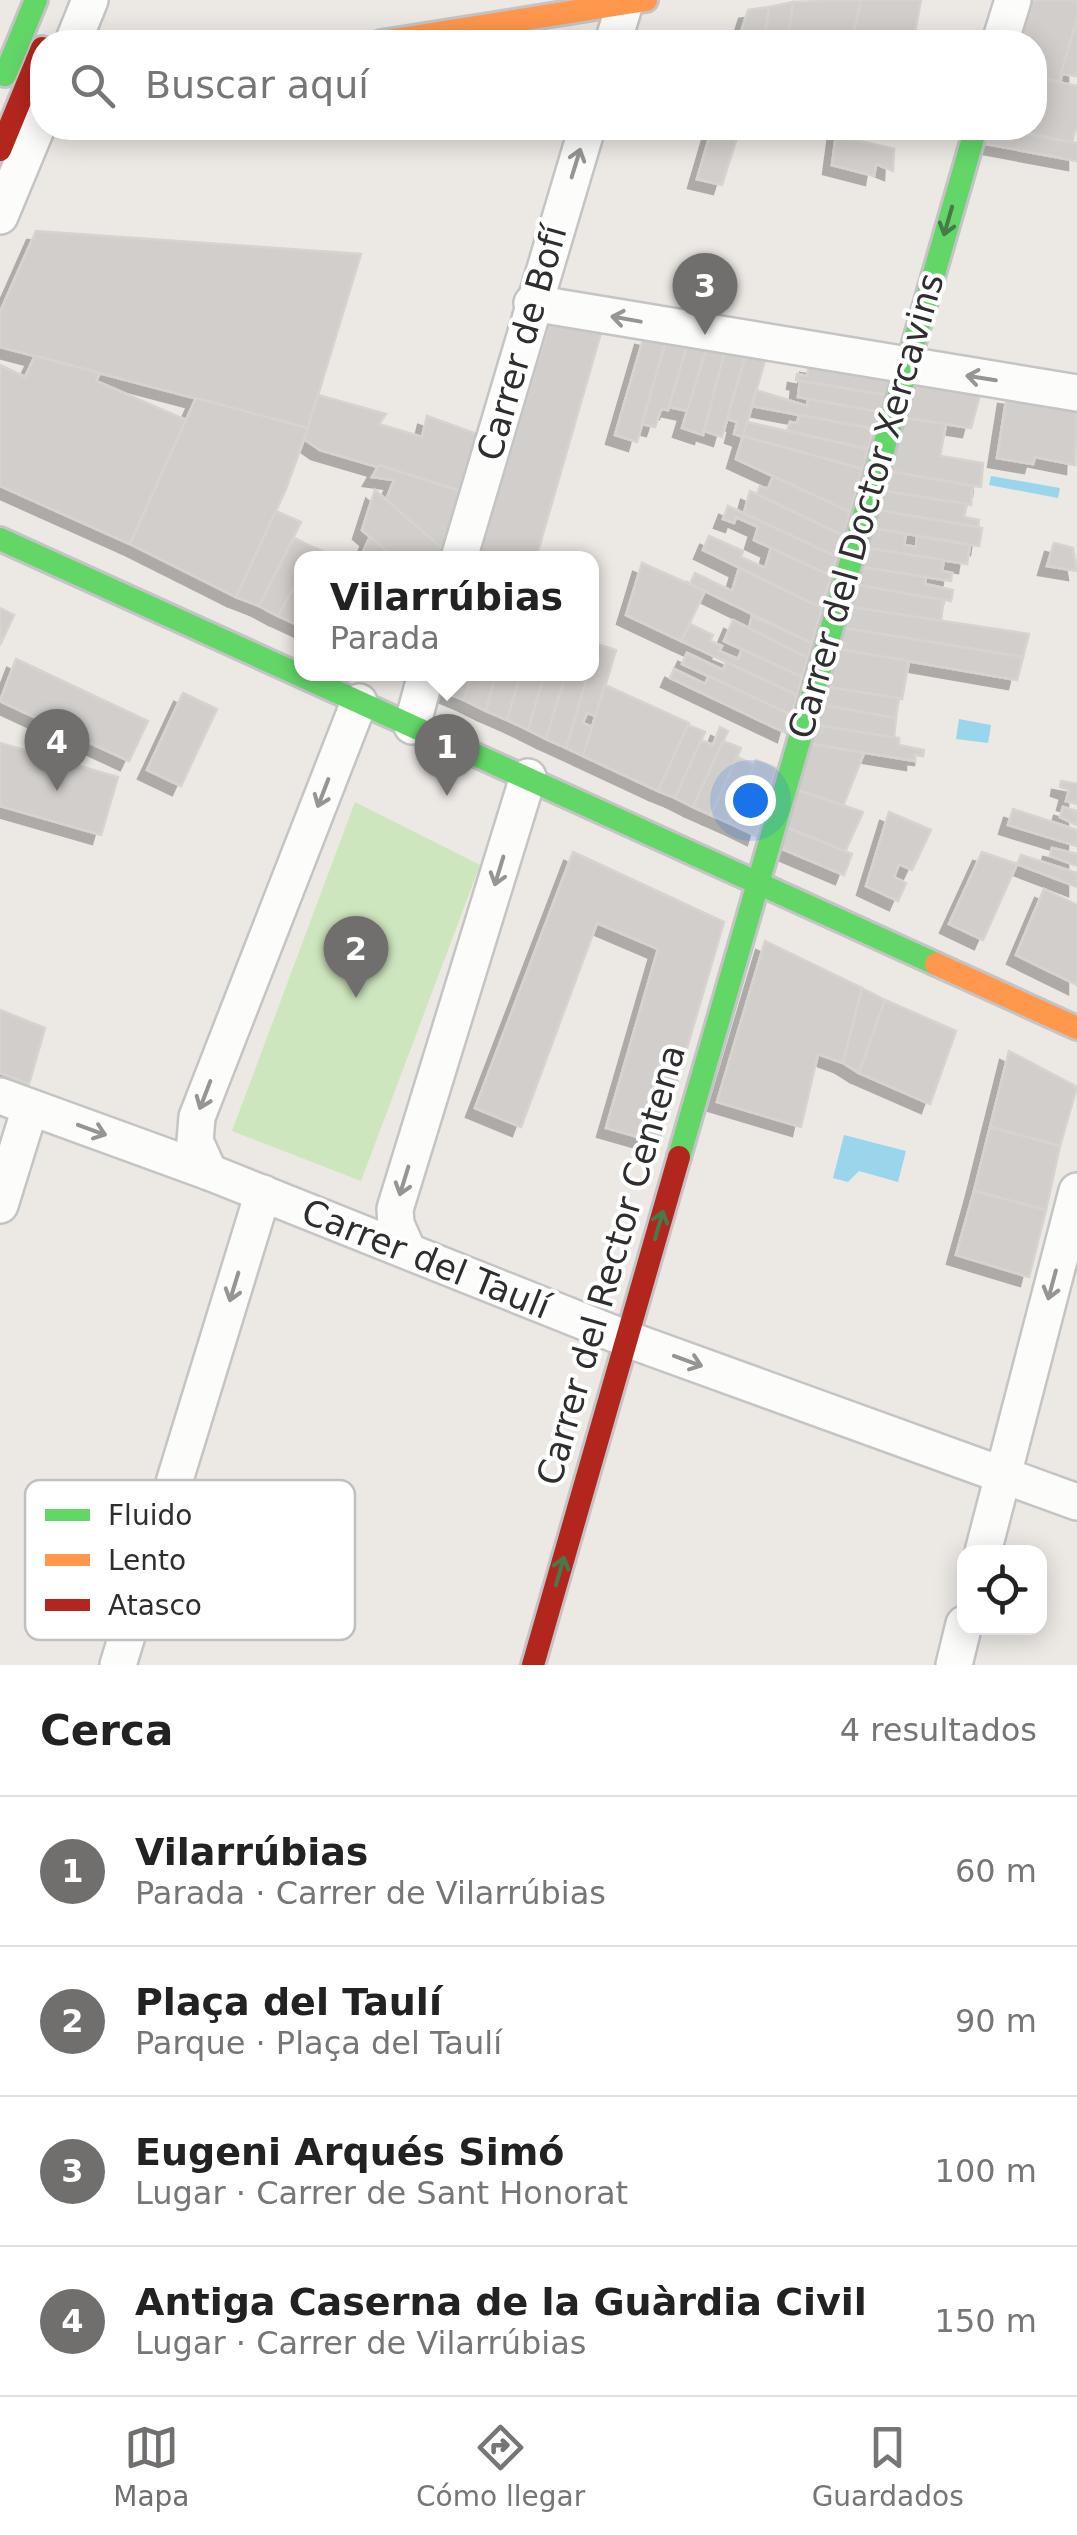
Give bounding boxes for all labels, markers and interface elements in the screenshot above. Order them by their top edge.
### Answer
search box [30,30,1047,140]
icon: search [65,58,120,113]
text: Buscar aquí [145,63,369,107]
one-way arrow [568,148,586,179]
one-way arrow [938,205,956,236]
street label: Carrer de Bofí [469,220,575,465]
pin: 3 [672,252,738,335]
street label: Carrer del Doctor Xercavins [780,269,952,743]
one-way arrow [610,309,642,327]
one-way arrow [965,369,997,387]
popup [294,551,599,681]
text: Vilarrúbias [330,575,563,619]
text: Parada [330,619,440,657]
pin: 4 [24,708,90,791]
pin: 1 [414,714,480,796]
your location [725,775,776,826]
one-way arrow [313,777,331,807]
one-way arrow [489,854,507,886]
pin: 2 [324,916,388,998]
street label: Carrer del Rector Centena [529,1040,693,1490]
one-way arrow [195,1080,213,1110]
one-way arrow [75,1122,106,1140]
one-way arrow [394,1165,412,1196]
street label: Carrer del Taulí [296,1191,557,1327]
one-way arrow [651,1210,669,1241]
one-way arrow [1042,1269,1061,1300]
one-way arrow [224,1270,242,1302]
one-way arrow [672,1353,703,1371]
legend [25,1480,355,1640]
text: Fluido [108,1499,192,1532]
text: Lento [108,1544,186,1577]
map controls [957,1545,1047,1635]
button: locate [957,1545,1047,1635]
one-way arrow [551,1556,570,1588]
text: Atasco [108,1589,202,1622]
text: Cerca [40,1706,173,1755]
text: 4 resultados [840,1711,1037,1749]
text: Vilarrúbias [135,1830,368,1874]
text: 1 [61,1852,84,1890]
text: 60 m [955,1852,1037,1890]
text: Parada · Carrer de Vilarrúbias [135,1874,606,1912]
text: Plaça del Taulí [135,1980,442,2024]
text: 2 [61,2002,84,2040]
text: 90 m [955,2002,1037,2040]
text: Parque · Plaça del Taulí [135,2024,502,2062]
text: Eugeni Arqués Simó [135,2130,564,2174]
text: 3 [61,2152,84,2190]
text: 100 m [935,2152,1037,2190]
text: Lugar · Carrer de Sant Honorat [135,2174,628,2212]
text: Antiga Caserna de la Guàrdia Civil [135,2280,867,2324]
text: 4 [61,2302,84,2340]
text: 150 m [935,2302,1037,2340]
text: Lugar · Carrer de Vilarrúbias [135,2324,586,2362]
tab: Mapa [113,2420,189,2513]
tab: Cómo llegar [416,2420,585,2513]
tab: Guardados [812,2420,964,2513]

